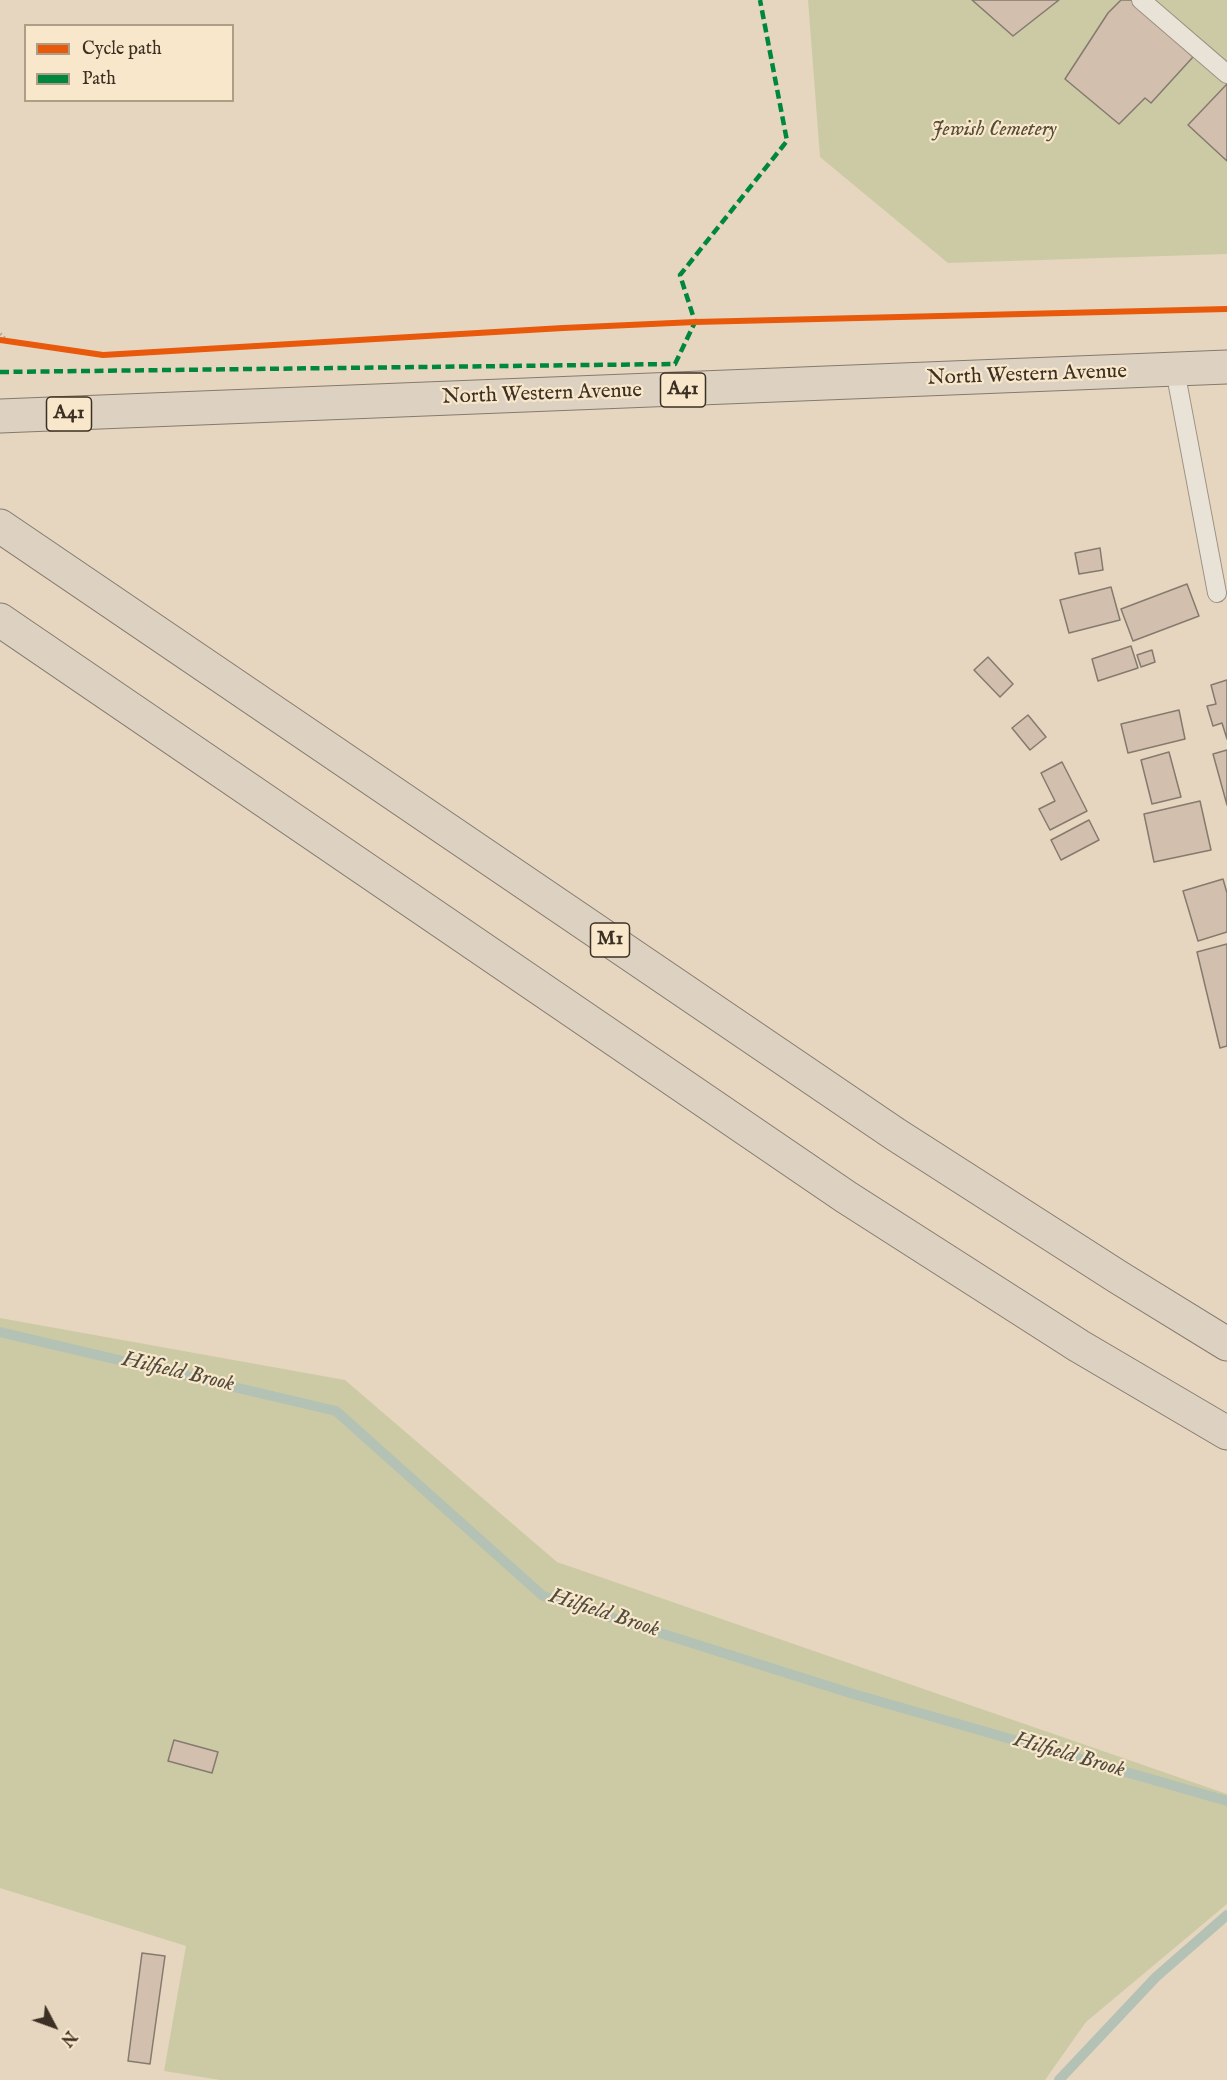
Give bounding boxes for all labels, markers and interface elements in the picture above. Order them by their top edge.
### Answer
legend [24,24,234,102]
text: Cycle path [82,38,162,61]
text: Path [82,68,116,91]
park label: Jewish Cemetery [931,118,1057,144]
street label: North Western Avenue [927,360,1127,392]
road number: A41 [660,373,706,407]
street label: North Western Avenue [442,379,642,411]
road number: A41 [46,397,92,431]
road number: M1 [590,923,630,957]
water label: Hilfield Brook [119,1347,237,1399]
water label: Hilfield Brook [546,1584,662,1644]
water label: Hilfield Brook [1010,1728,1128,1784]
north arrow [24,1996,84,2056]
text: N [55,2026,80,2050]

